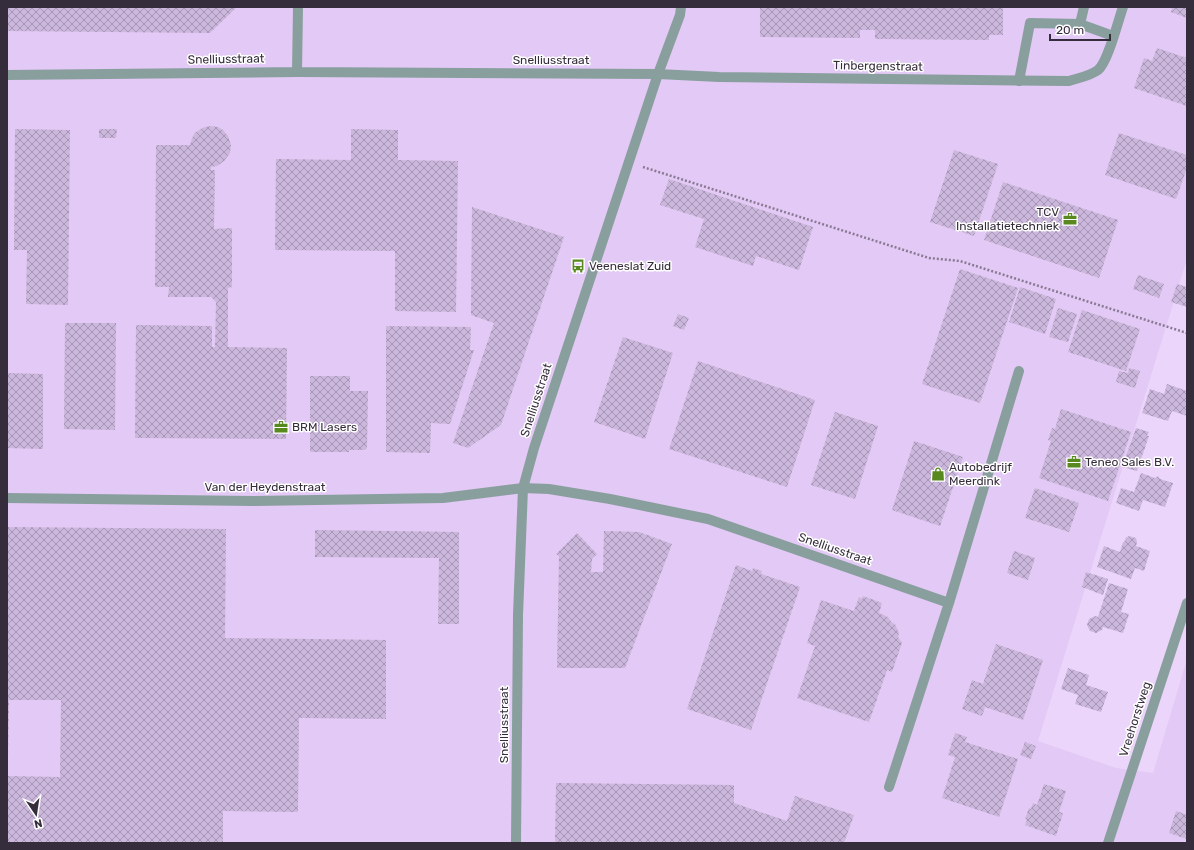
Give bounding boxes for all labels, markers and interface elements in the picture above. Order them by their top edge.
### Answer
scale bar [1050,16,1110,42]
text: 20 m [1056,23,1084,37]
street label: Snelliusstraat [188,51,265,67]
street label: Snelliusstraat [513,53,590,67]
street label: Tinbergenstraat [833,58,923,74]
place label: TCV Installatietechniek [956,205,1060,233]
office icon: TCV Installatietechniek [1062,211,1078,227]
bus stop icon: Veeneslat Zuid [570,258,586,274]
place label: Veeneslat Zuid [589,259,671,273]
street label: Snelliusstraat [517,361,555,439]
office icon: BRM Lasers [273,419,289,435]
place label: BRM Lasers [292,420,357,434]
office icon: Teneo Sales B.V. [1066,454,1082,470]
place label: Teneo Sales B.V. [1085,455,1174,469]
place label: Autobedrijf Meerdink [949,460,1012,488]
shop icon: Autobedrijf Meerdink [930,466,946,482]
street label: Van der Heydenstraat [205,480,326,494]
street label: Snelliusstraat [796,530,874,568]
street label: Vreehorstweg [1116,680,1154,758]
street label: Snelliusstraat [497,686,511,763]
north arrow [16,794,56,834]
text: N [33,816,43,830]

